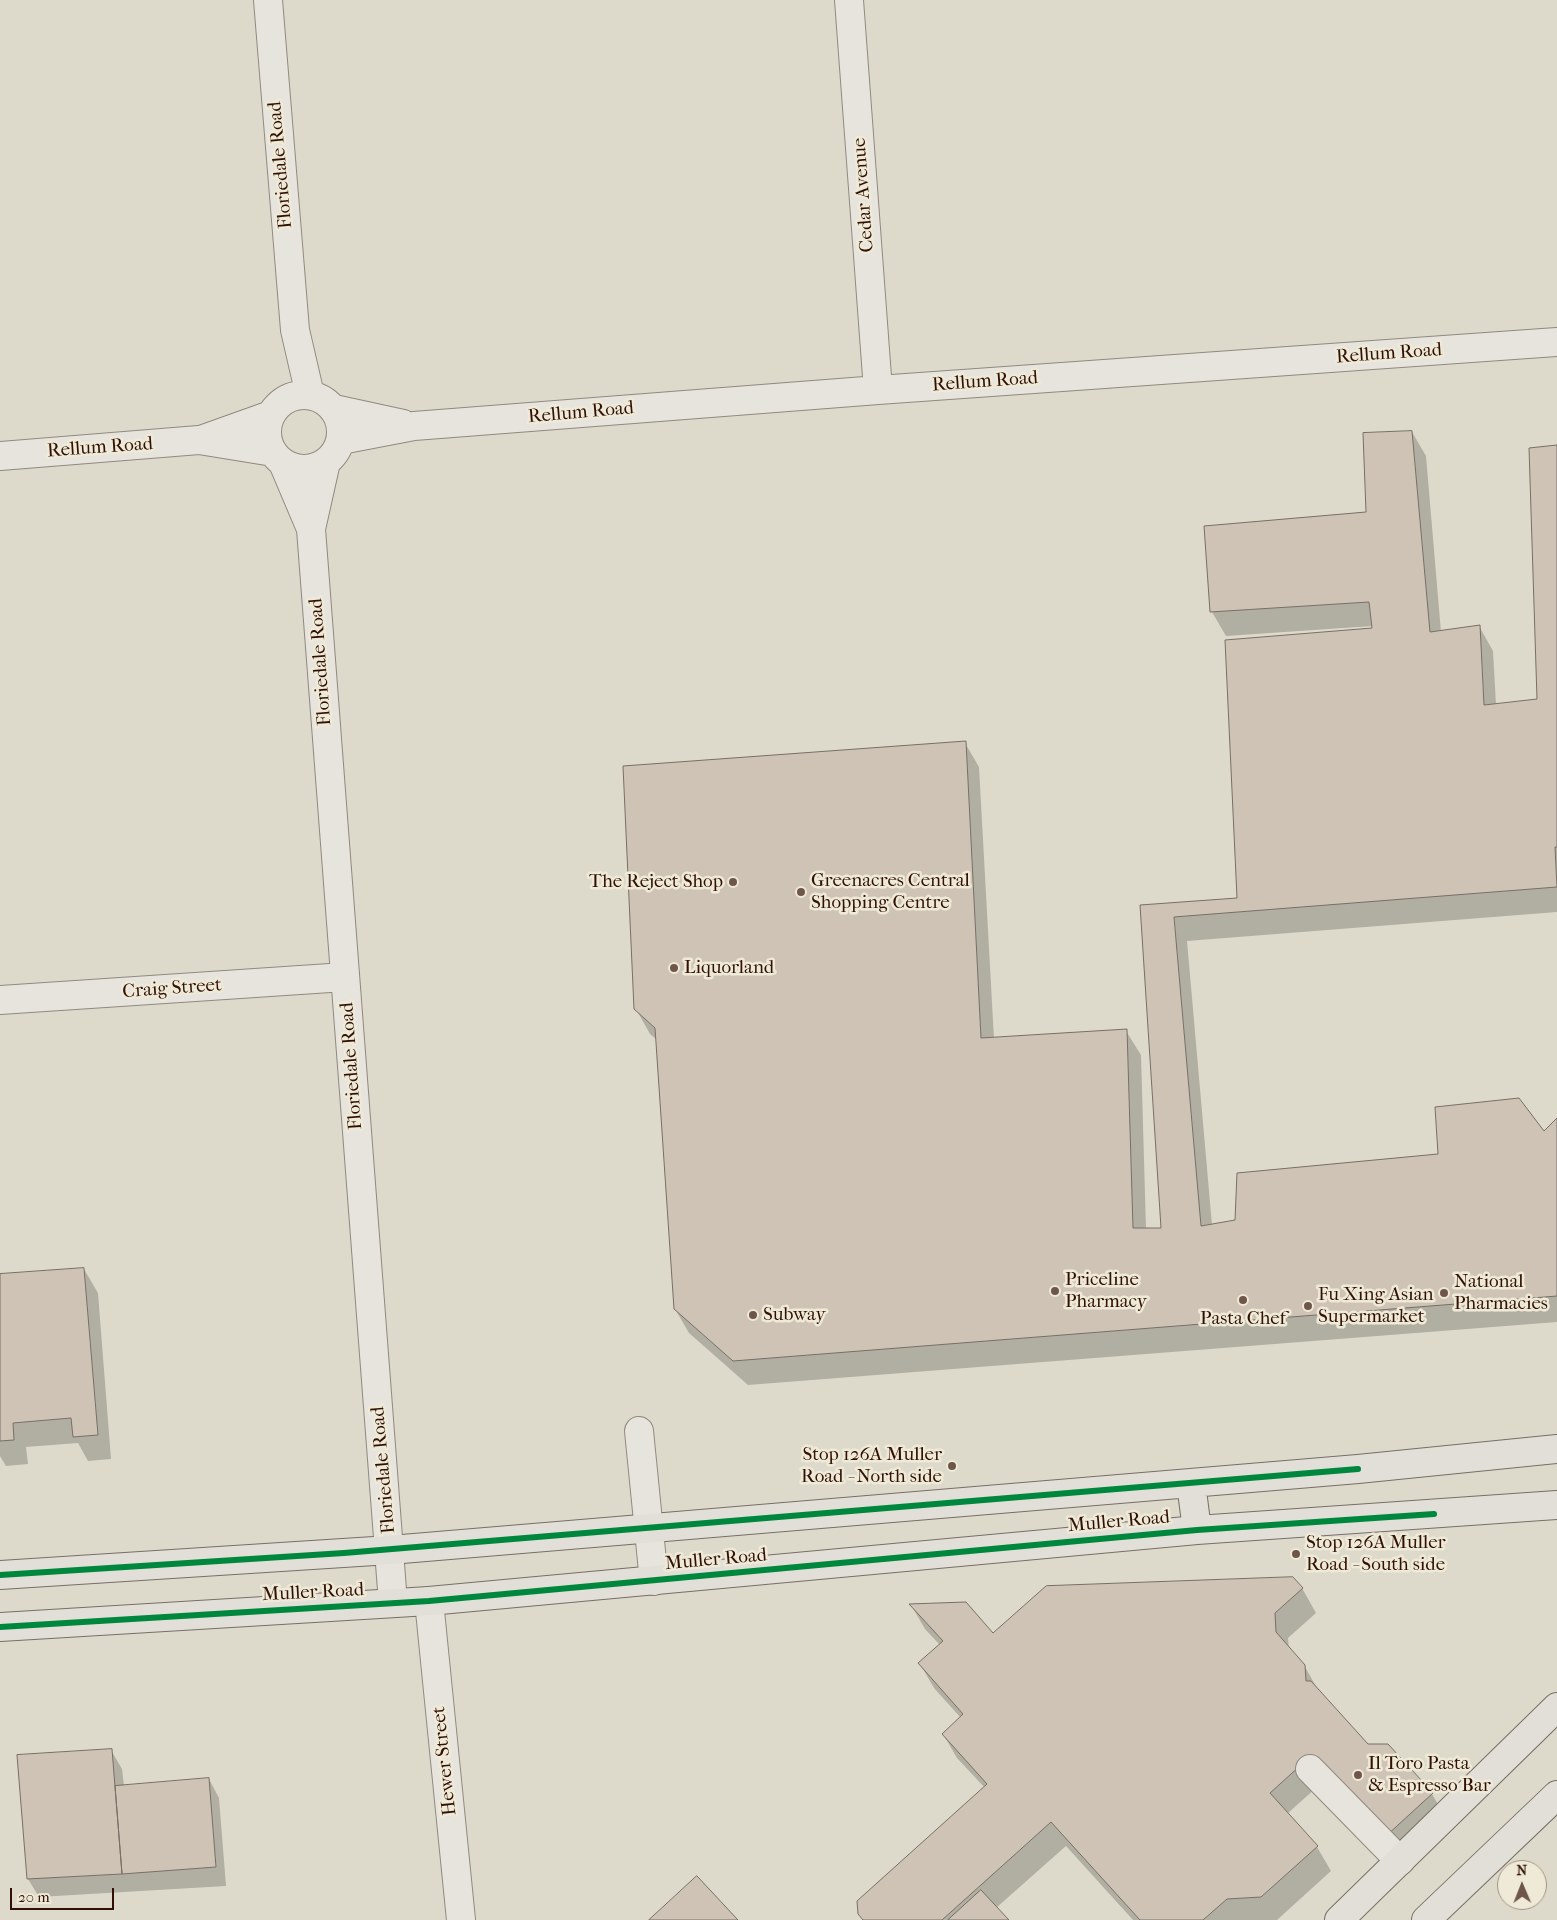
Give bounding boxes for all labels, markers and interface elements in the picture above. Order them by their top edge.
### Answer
street label: Floriedale Road [264,100,298,230]
street label: Cedar Avenue [849,137,879,253]
street label: Rellum Road [1335,339,1443,369]
street label: Rellum Road [931,367,1039,397]
street label: Rellum Road [527,397,635,429]
street label: Rellum Road [46,433,154,463]
street label: Floriedale Road [305,597,337,727]
place label: Greenacres Central Shopping Centre [811,870,970,914]
place label: The Reject Shop [589,871,723,893]
marker: The Reject Shop [727,876,739,888]
marker: Greenacres Central Shopping Centre [795,886,807,898]
place label: Liquorland [684,957,774,979]
marker: Liquorland [668,962,680,974]
street label: Craig Street [122,974,222,1004]
street label: Floriedale Road [336,1001,368,1131]
place label: Priceline Pharmacy [1065,1269,1147,1313]
place label: National Pharmacies [1454,1271,1548,1315]
place label: Fu Xing Asian Supermarket [1318,1284,1433,1328]
marker: Priceline Pharmacy [1049,1285,1061,1297]
marker: National Pharmacies [1438,1287,1450,1299]
marker: Pasta Chef [1237,1294,1249,1306]
marker: Fu Xing Asian Supermarket [1302,1300,1314,1312]
place label: Subway [763,1304,826,1326]
place label: Pasta Chef [1200,1308,1286,1330]
marker: Subway [747,1309,759,1321]
street label: Floriedale Road [367,1405,401,1535]
place label: Stop 126A Muller Road - North side [801,1444,942,1488]
marker: Stop 126A Muller Road - North side [946,1460,958,1472]
street label: Muller Road [1067,1506,1171,1538]
place label: Stop 126A Muller Road - South side [1306,1532,1446,1576]
street label: Muller Road [664,1544,768,1576]
marker: Stop 126A Muller Road - South side [1290,1548,1302,1560]
street label: Muller Road [261,1579,365,1607]
street label: Hewer Street [428,1705,462,1817]
place label: Il Toro Pasta & Espresso Bar [1368,1753,1491,1797]
marker: Il Toro Pasta & Espresso Bar [1352,1769,1364,1781]
north arrow [1497,1860,1547,1910]
text: N [1516,1862,1527,1879]
scale bar [12,1878,116,1910]
text: 20 m [18,1888,50,1906]

